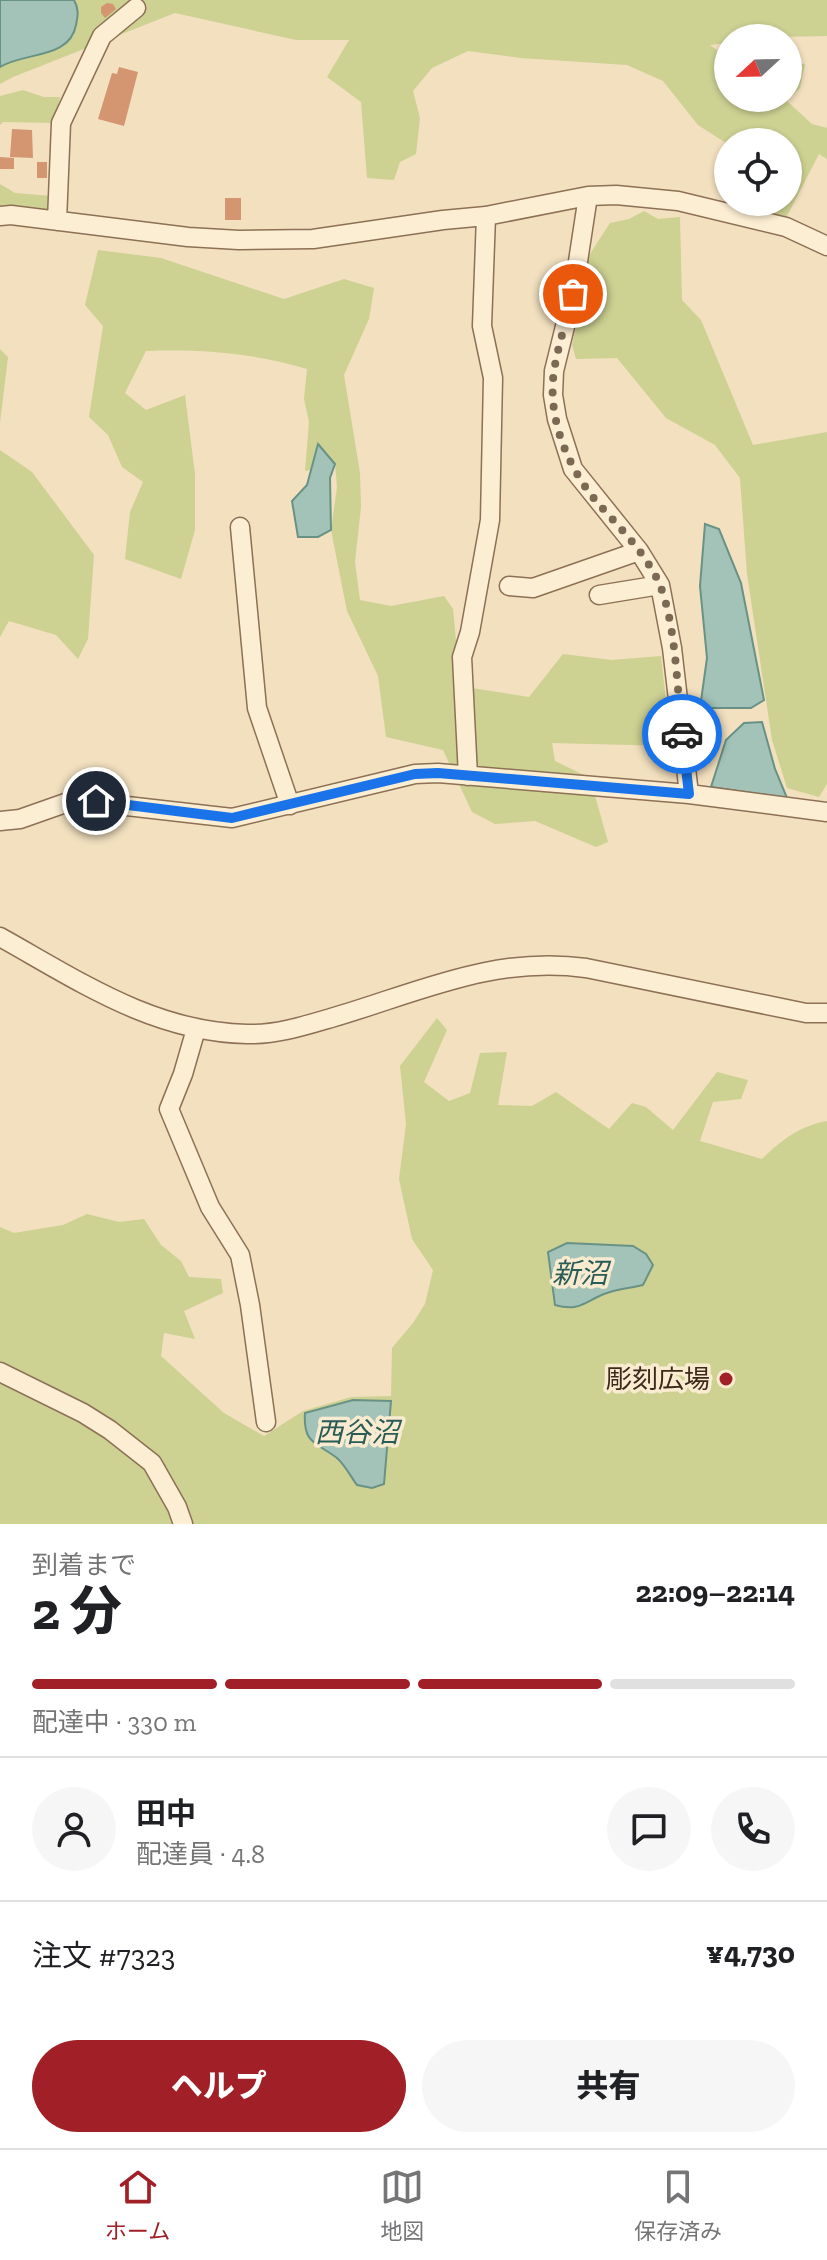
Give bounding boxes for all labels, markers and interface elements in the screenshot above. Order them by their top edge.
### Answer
north arrow [714,24,802,112]
map controls [714,24,802,216]
button: locate [714,128,802,216]
pin [539,260,607,328]
icon: bag [551,272,595,316]
courier [642,694,722,774]
icon: car [660,712,704,756]
pin [62,767,130,835]
icon: home [74,779,118,823]
water label: 新沼 [552,1257,612,1290]
place label: 彫刻広場 [606,1363,710,1395]
marker: 彫刻広場 [717,1370,735,1388]
water label: 西谷沼 [315,1416,403,1449]
text: 到着まで [32,1549,136,1581]
text: 22:09–22:14 [635,1574,795,1610]
text: 2 分 [32,1580,122,1642]
text: 配達中 · 330 m [32,1706,196,1738]
button: person [32,1787,116,1871]
button: chat [607,1787,691,1871]
button: phone [711,1787,795,1871]
text: 田中 [136,1796,196,1832]
text: 配達員 · 4.8 [136,1838,265,1870]
text: ¥4,730 [706,1935,795,1971]
text: 注文 #7323 [32,1938,175,1974]
button: ヘルプ [32,2040,406,2132]
button: 共有 [422,2040,795,2132]
tab: ホーム [105,2165,170,2245]
tab: 地図 [380,2165,424,2245]
tab: 保存済み [634,2165,722,2245]

